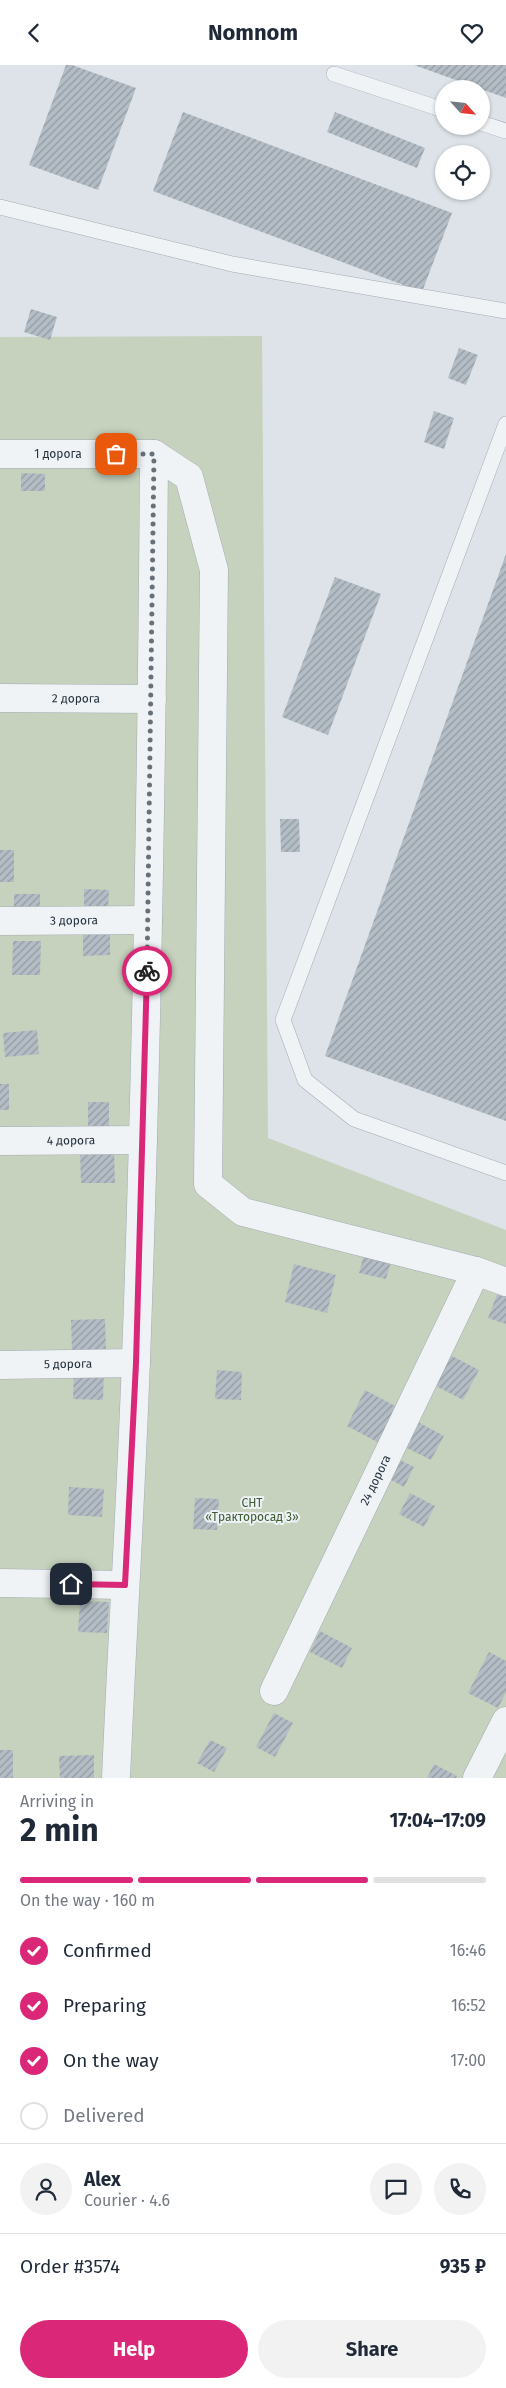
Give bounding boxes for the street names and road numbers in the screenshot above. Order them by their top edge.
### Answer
street label: 1 дорога [34,447,82,461]
street label: 2 дорога [52,691,100,706]
street label: 3 дорога [50,913,98,928]
street label: 4 дорога [47,1133,95,1148]
street label: 5 дорога [44,1357,92,1371]
street label: 24 дорога [357,1453,393,1508]

